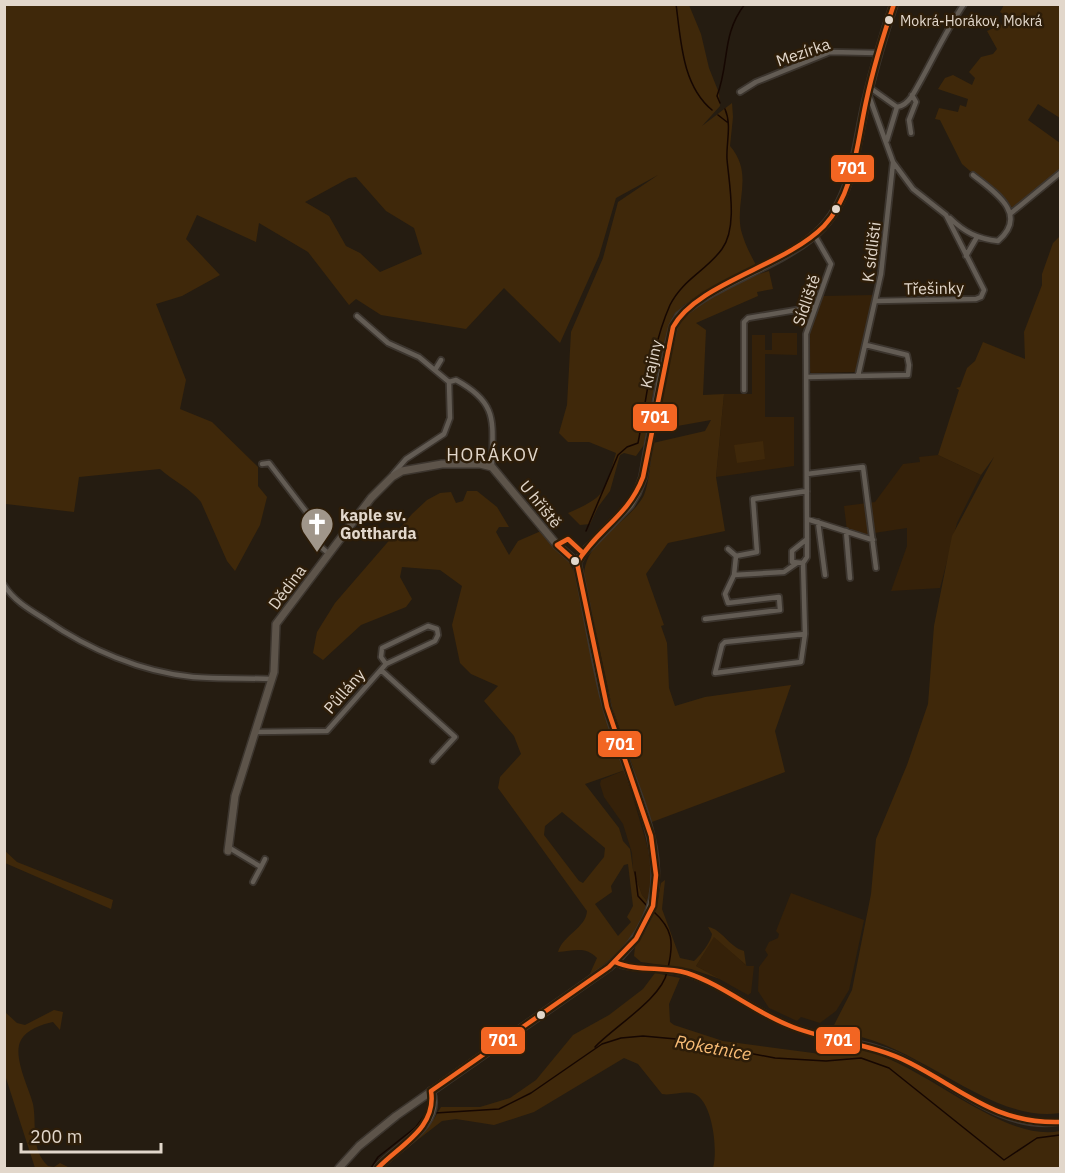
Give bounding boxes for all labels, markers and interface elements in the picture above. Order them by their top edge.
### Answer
place label: Mokrá-Horákov, Mokrá [900,12,1043,30]
marker: Mokrá-Horákov, Mokrá [883,14,895,26]
street label: Mezírka [773,33,833,71]
line badge: 701 [830,154,875,183]
text: 701 [838,158,867,178]
unlabelled marker [830,203,842,215]
street label: K sídlišti [857,221,885,283]
street label: Sídliště [788,272,824,328]
street label: Třešinky [904,277,964,299]
street label: Krajiny [636,338,666,390]
line badge: 701 [632,403,678,432]
text: 701 [641,407,670,427]
district label: HORÁKOV [446,443,540,466]
street label: U hřiště [516,476,566,532]
place label: kaple sv. Gottharda [340,505,416,543]
church icon: kaple sv. Gottharda [299,506,335,553]
unlabelled marker [569,555,581,567]
street label: Dědina [264,560,310,613]
street label: Půllány [319,664,369,718]
line badge: 701 [597,730,642,758]
text: 701 [606,734,635,754]
unlabelled marker [535,1009,547,1021]
line badge: 701 [480,1026,526,1055]
line badge: 701 [815,1026,861,1055]
water label: Roketnice [673,1029,753,1066]
text: 701 [489,1030,518,1050]
text: 701 [824,1030,853,1050]
scale bar [21,1116,160,1154]
text: 200 m [30,1125,82,1148]

